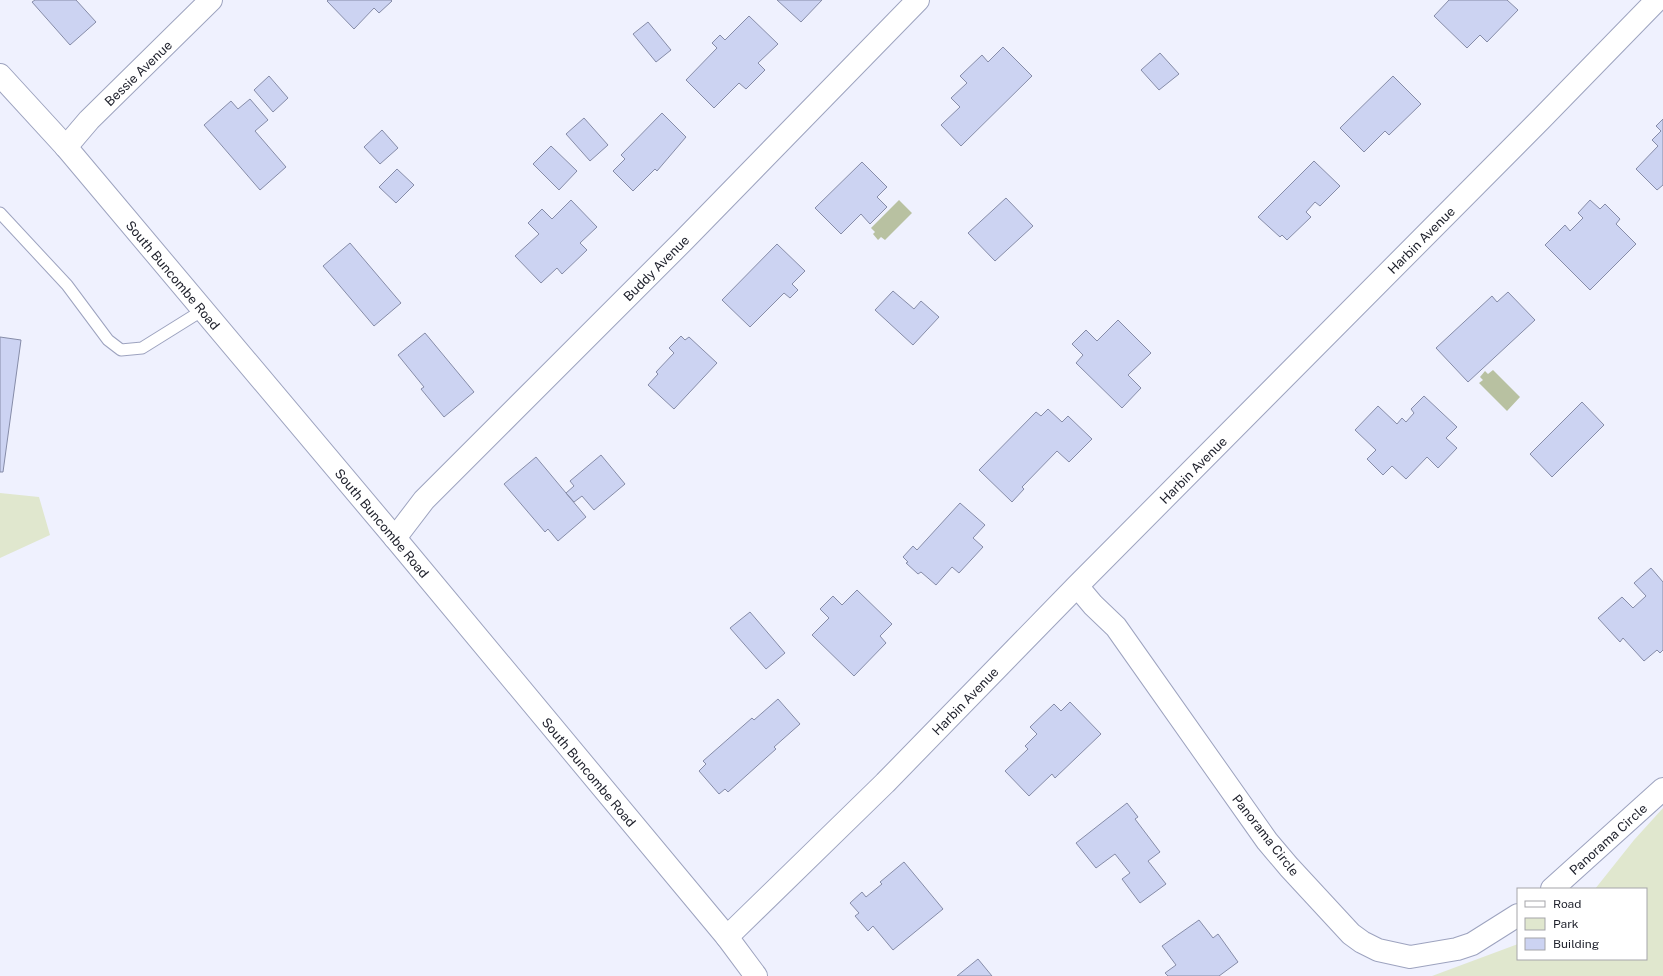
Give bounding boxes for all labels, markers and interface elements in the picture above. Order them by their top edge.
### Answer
street label: Bessie Avenue [102,38,175,109]
street label: Harbin Avenue [1385,204,1458,277]
street label: South Buncombe Road [123,218,223,333]
street label: Buddy Avenue [620,232,692,304]
street label: Harbin Avenue [1157,434,1230,507]
street label: South Buncombe Road [332,466,432,581]
street label: Harbin Avenue [929,664,1002,738]
street label: South Buncombe Road [539,715,639,830]
street label: Panorama Circle [1229,792,1302,879]
street label: Panorama Circle [1567,801,1650,878]
legend [1517,888,1647,960]
text: Road [1553,897,1581,911]
text: Park [1553,917,1579,931]
text: Building [1553,937,1599,951]

